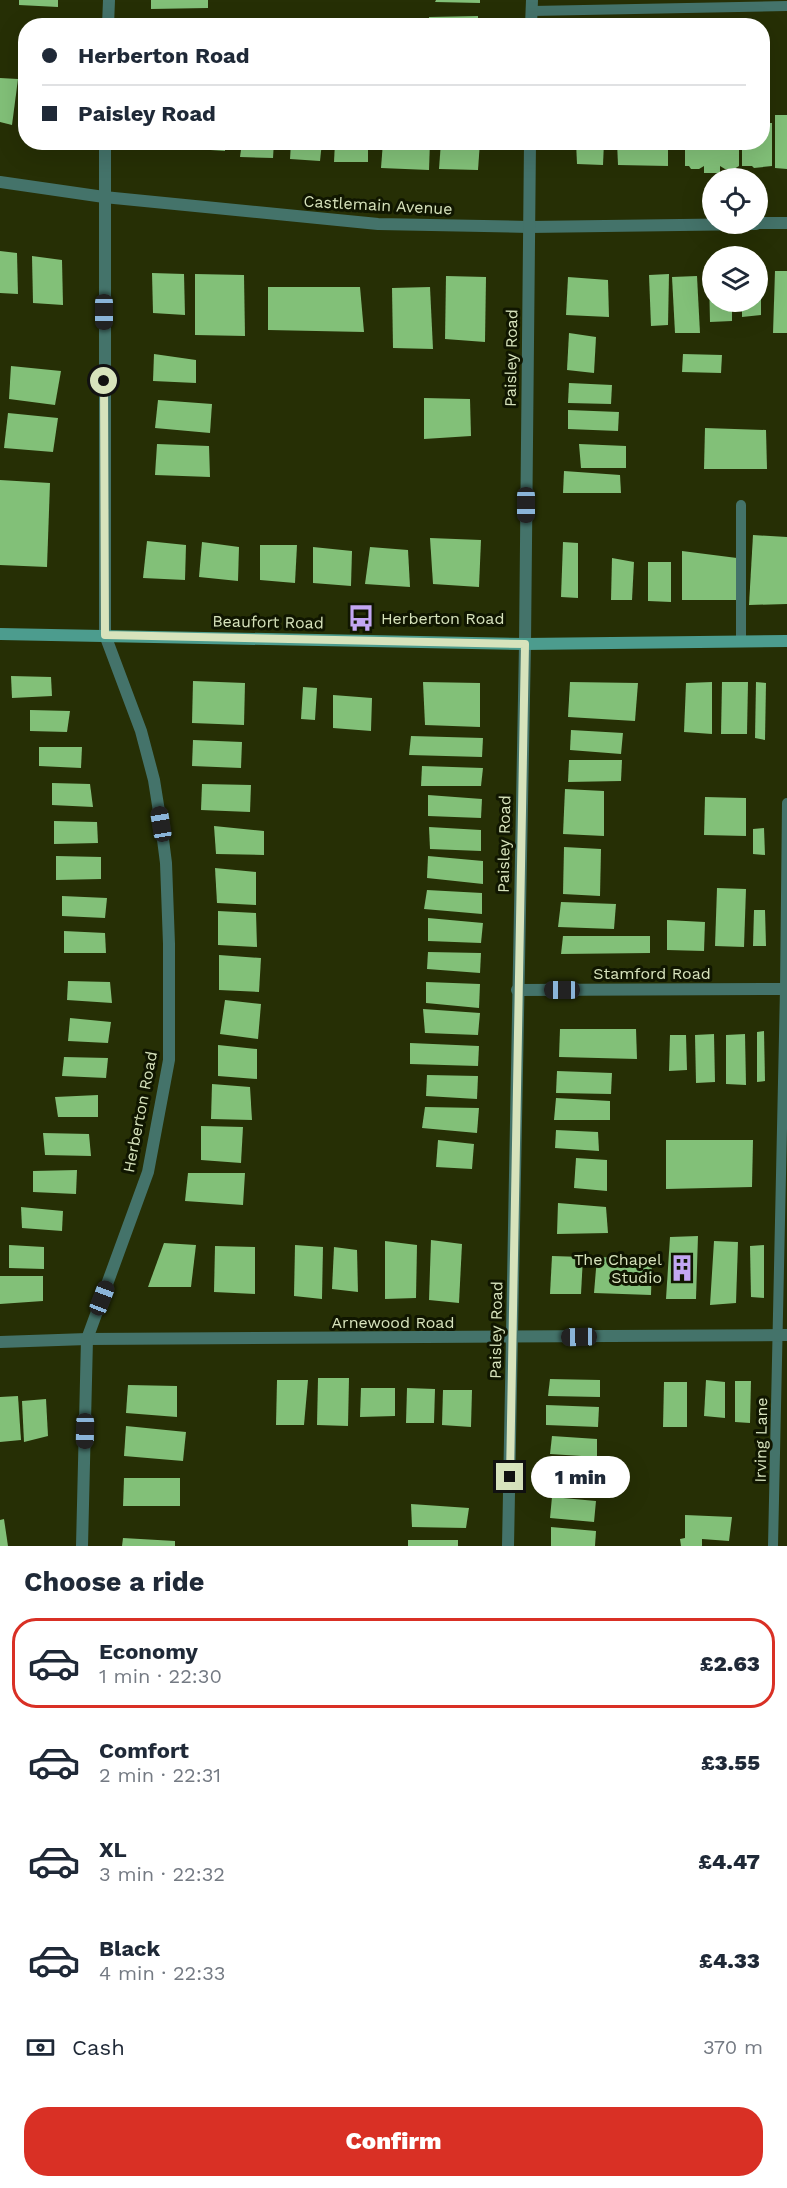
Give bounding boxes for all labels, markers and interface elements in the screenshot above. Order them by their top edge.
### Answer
text: Herberton Road [78,43,249,68]
text: Paisley Road [78,101,216,126]
map controls [702,168,768,312]
button: locate [702,168,768,234]
street label: Castlemain Avenue [303,192,453,218]
button: layers [702,246,768,312]
car [95,294,113,330]
street label: Paisley Road [501,309,521,407]
route start [90,367,117,394]
car [517,487,535,523]
bus stop icon: Herberton Road [346,603,376,633]
place label: Herberton Road [381,609,504,628]
street label: Beaufort Road [212,612,324,632]
street label: Paisley Road [494,795,514,893]
car [149,805,173,843]
street label: Stamford Road [593,964,711,983]
car [544,981,580,999]
street label: Herberton Road [119,1050,161,1174]
place label: The Chapel Studio [574,1250,662,1287]
building icon: The Chapel Studio [667,1253,697,1283]
car [87,1278,117,1318]
street label: Paisley Road [486,1281,506,1379]
street label: Arnewood Road [332,1313,454,1332]
car [561,1328,597,1346]
street label: Irving Lane [751,1397,771,1483]
car [76,1413,94,1449]
callout: 1 min [531,1456,630,1498]
route end [496,1463,523,1490]
text: 1 min [555,1465,606,1489]
text: Choose a ride [24,1566,204,1598]
icon: car [27,1636,81,1690]
text: Economy [99,1639,198,1664]
text: £2.63 [700,1651,760,1676]
text: 1 min · 22:30 [99,1664,222,1688]
icon: car [27,1735,81,1789]
text: Comfort [99,1738,189,1763]
text: £3.55 [701,1750,760,1775]
text: 2 min · 22:31 [99,1763,221,1787]
icon: car [27,1834,81,1888]
text: XL [99,1837,127,1862]
text: £4.47 [698,1849,760,1874]
text: 3 min · 22:32 [99,1862,225,1886]
icon: car [27,1933,81,1987]
text: Black [99,1936,160,1961]
text: £4.33 [699,1948,760,1973]
text: 4 min · 22:33 [99,1961,226,1985]
icon: cash [24,2031,57,2064]
text: Cash [72,2035,125,2060]
text: 370 m [703,2035,763,2059]
button: Confirm [24,2107,763,2176]

